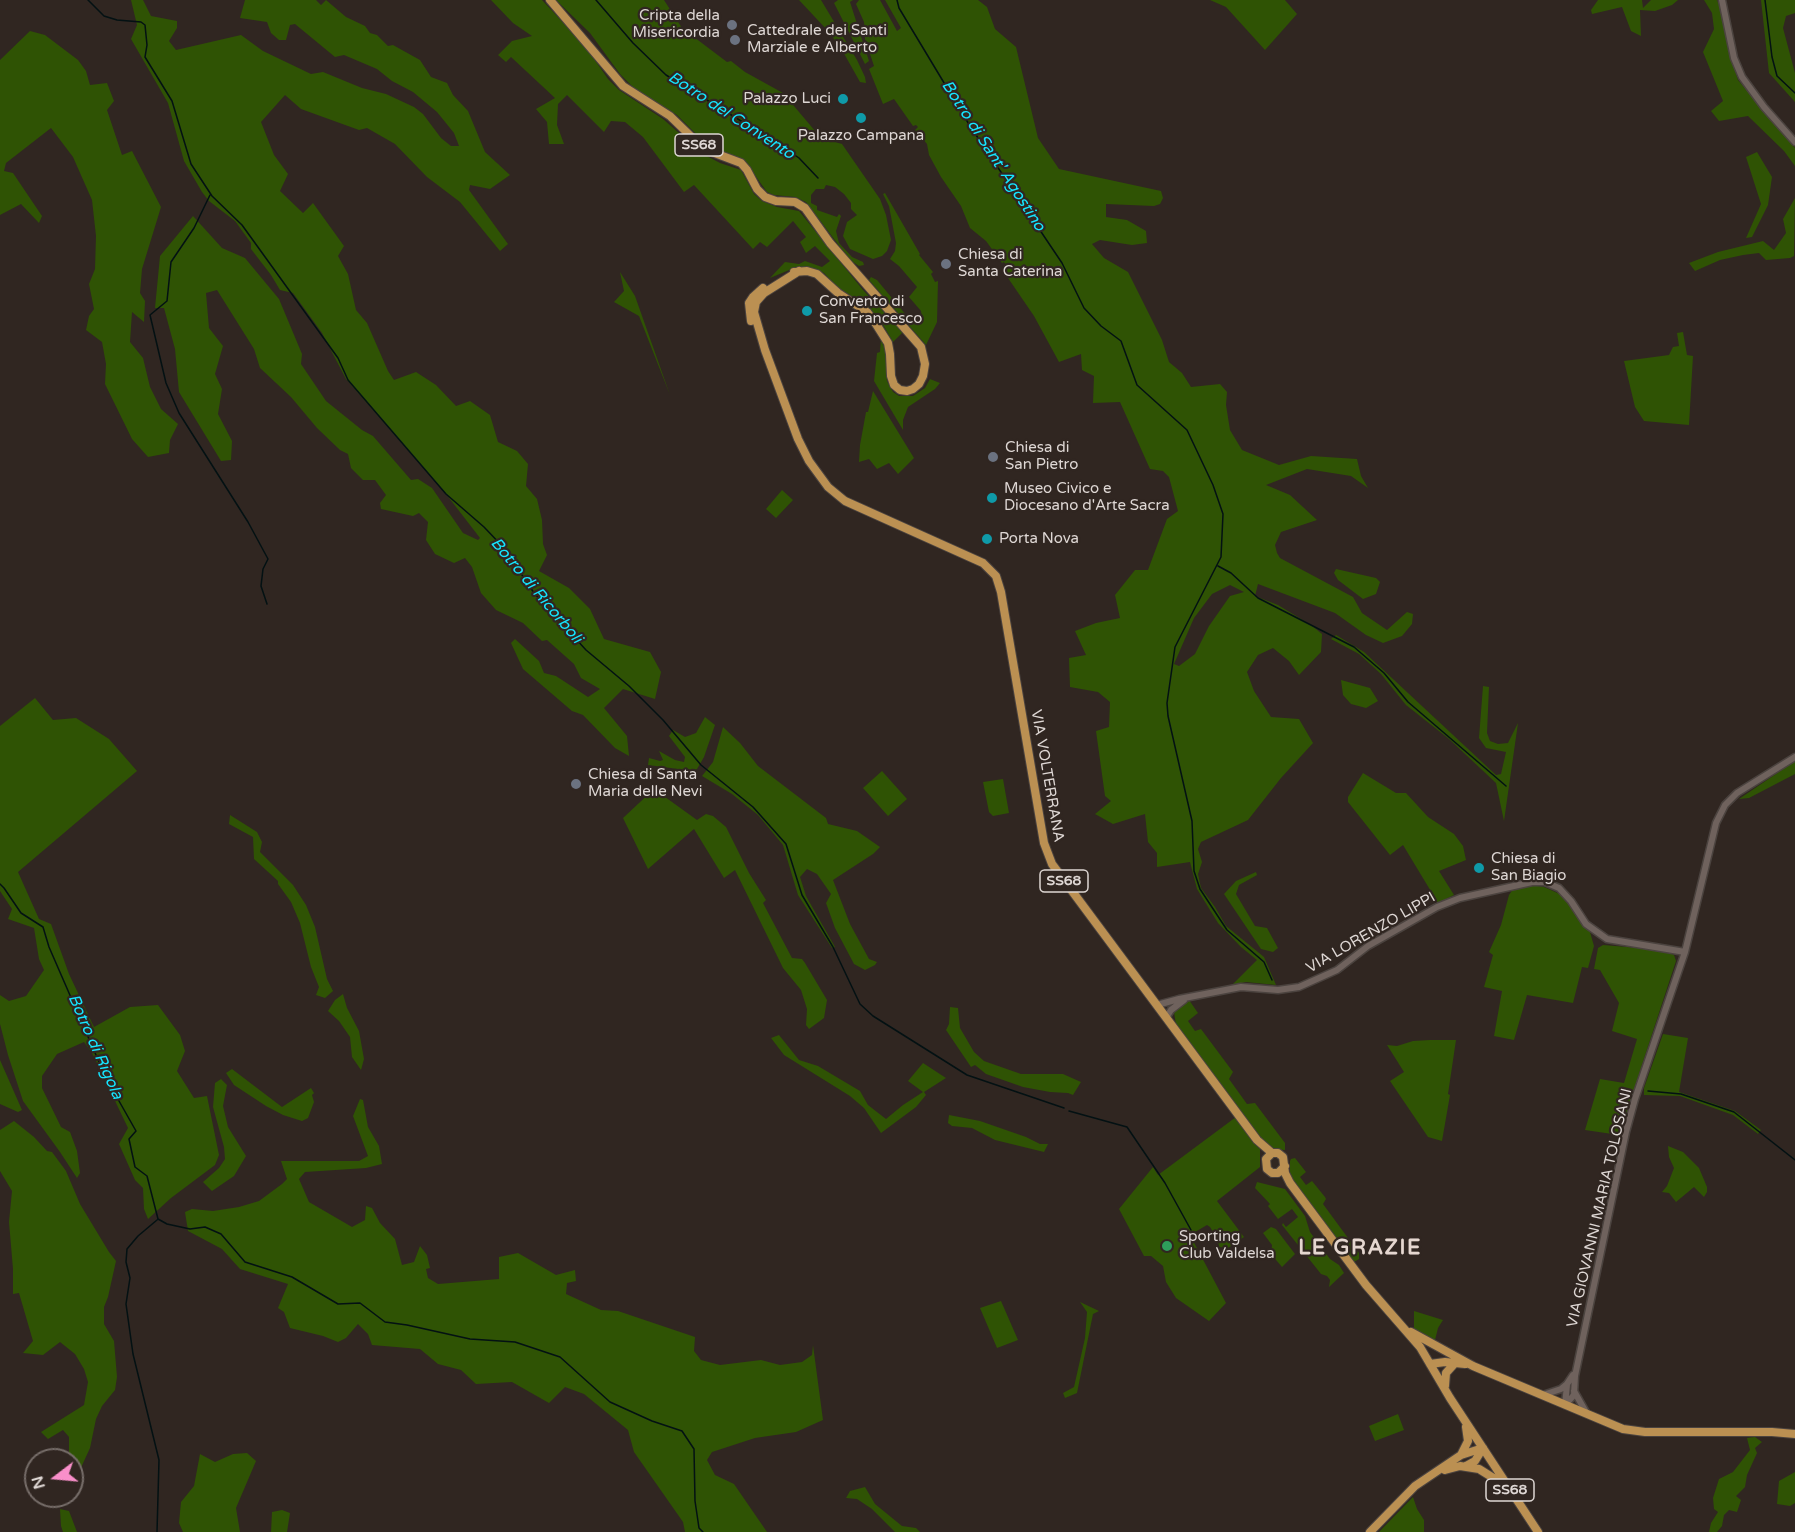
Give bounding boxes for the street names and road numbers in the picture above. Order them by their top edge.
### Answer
road number: SS68 [675,134,723,156]
street label: VIA VOLTERRANA [1026,708,1068,844]
road number: SS68 [1040,870,1088,892]
street label: VIA LORENZO LIPPI [1303,889,1439,977]
street label: VIA GIOVANNI MARIA TOLOSANI [1564,1087,1636,1329]
road number: SS68 [1486,1479,1534,1501]

